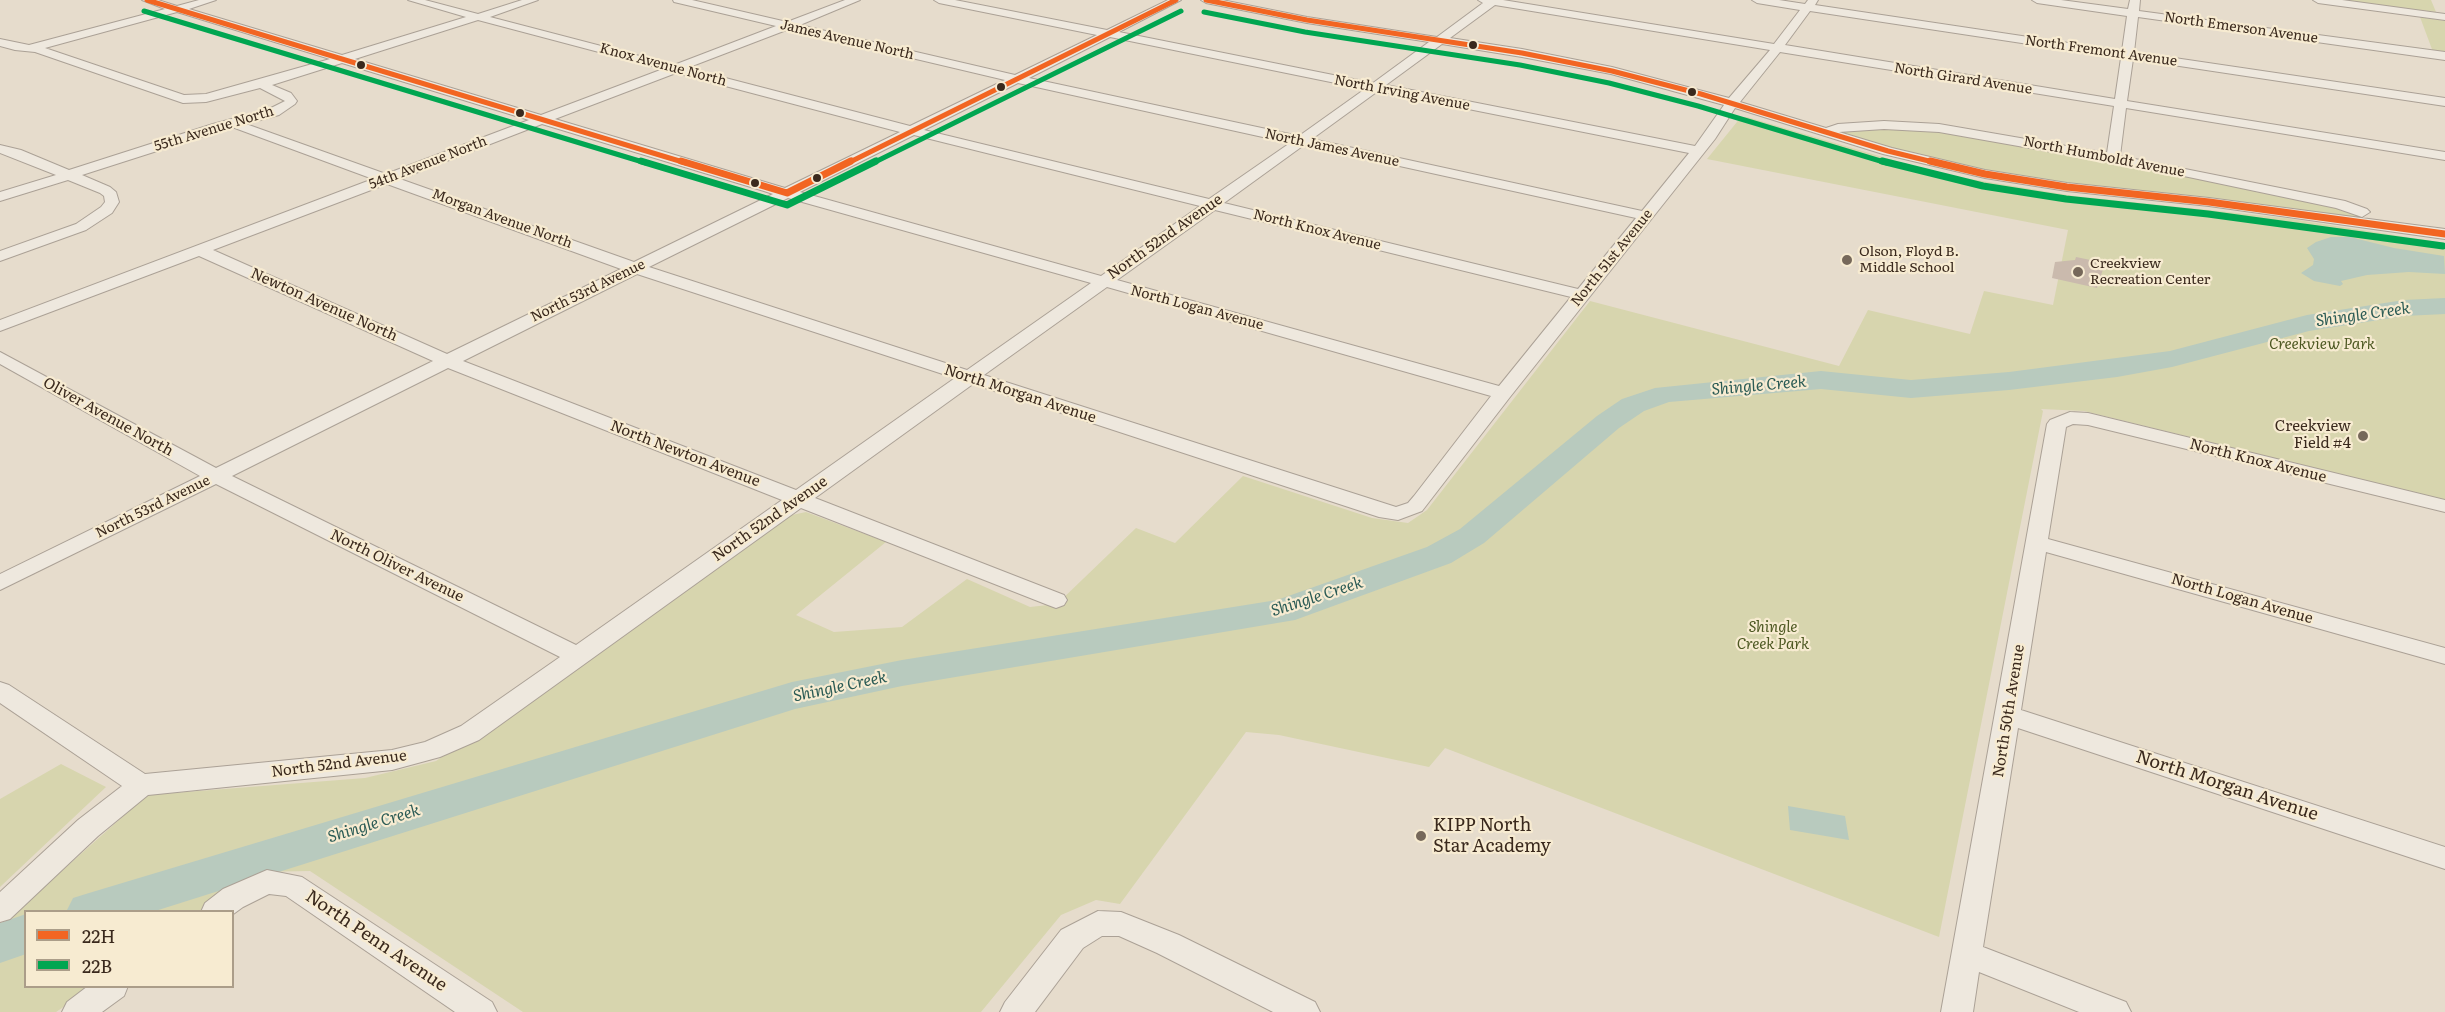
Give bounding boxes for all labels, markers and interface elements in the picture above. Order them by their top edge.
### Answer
street label: North Emerson Avenue [2163,9,2319,47]
street label: James Avenue North [778,16,916,64]
street label: North Fremont Avenue [2024,32,2178,70]
unlabelled marker [1467,39,1479,51]
street label: Knox Avenue North [598,40,728,90]
unlabelled marker [355,59,367,71]
street label: North Girard Avenue [1893,60,2033,98]
street label: North Irving Avenue [1333,72,1471,114]
unlabelled marker [995,81,1007,93]
unlabelled marker [1686,86,1698,98]
street label: 55th Avenue North [152,103,276,155]
unlabelled marker [514,107,526,119]
street label: North James Avenue [1263,126,1401,170]
street label: 54th Avenue North [367,133,489,193]
street label: North Humboldt Avenue [2022,133,2186,181]
unlabelled marker [811,172,823,184]
unlabelled marker [749,177,761,189]
street label: Morgan Avenue North [430,186,574,252]
street label: North 52nd Avenue [1104,191,1226,283]
street label: North Knox Avenue [1251,206,1383,254]
street label: North 51st Avenue [1568,206,1656,310]
place label: Olson, Floyd B. Middle School [1859,244,1959,276]
marker: Olson, Floyd B. Middle School [1840,253,1854,267]
street label: North 53rd Avenue [528,256,648,326]
place label: Creekview Recreation Center [2090,256,2210,288]
street label: Newton Avenue North [248,264,400,346]
marker: Creekview Recreation Center [2071,265,2085,279]
street label: North Logan Avenue [1129,282,1265,334]
water label: Shingle Creek [2314,299,2412,331]
park label: Creekview Park [2269,336,2375,354]
street label: North Morgan Avenue [942,361,1098,427]
water label: Shingle Creek [1711,372,1807,400]
street label: Oliver Avenue North [40,374,176,460]
street label: North Newton Avenue [608,417,762,491]
place label: Creekview Field #4 [2275,418,2351,453]
marker: Creekview Field #4 [2356,429,2370,443]
street label: North Knox Avenue [2188,435,2328,487]
street label: North 53rd Avenue [93,472,213,542]
street label: North 52nd Avenue [709,473,831,565]
street label: North Oliver Avenue [327,526,467,606]
street label: North Logan Avenue [2169,570,2315,628]
water label: Shingle Creek [1269,573,1365,621]
park label: Shingle Creek Park [1737,619,1809,654]
street label: North 50th Avenue [1990,643,2028,779]
water label: Shingle Creek [791,668,889,706]
street label: North Morgan Avenue [2133,746,2321,826]
street label: North 52nd Avenue [270,747,408,781]
water label: Shingle Creek [326,801,422,847]
place label: KIPP North Star Academy [1433,815,1551,858]
marker: KIPP North Star Academy [1414,829,1428,843]
street label: North Penn Avenue [301,886,451,996]
legend [24,910,234,988]
text: 22H [82,922,115,949]
text: 22B [82,952,112,979]

